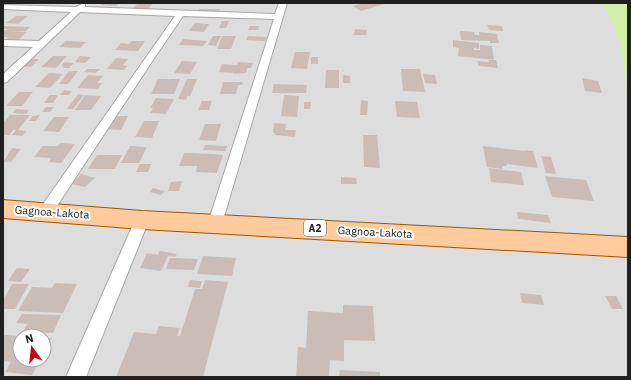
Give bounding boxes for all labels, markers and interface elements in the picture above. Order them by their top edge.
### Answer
street label: Gagnoa-Lakota [14,202,90,222]
road number: A2 [304,220,326,236]
street label: Gagnoa-Lakota [337,223,413,241]
north arrow [12,328,52,368]
text: N [24,331,35,346]

